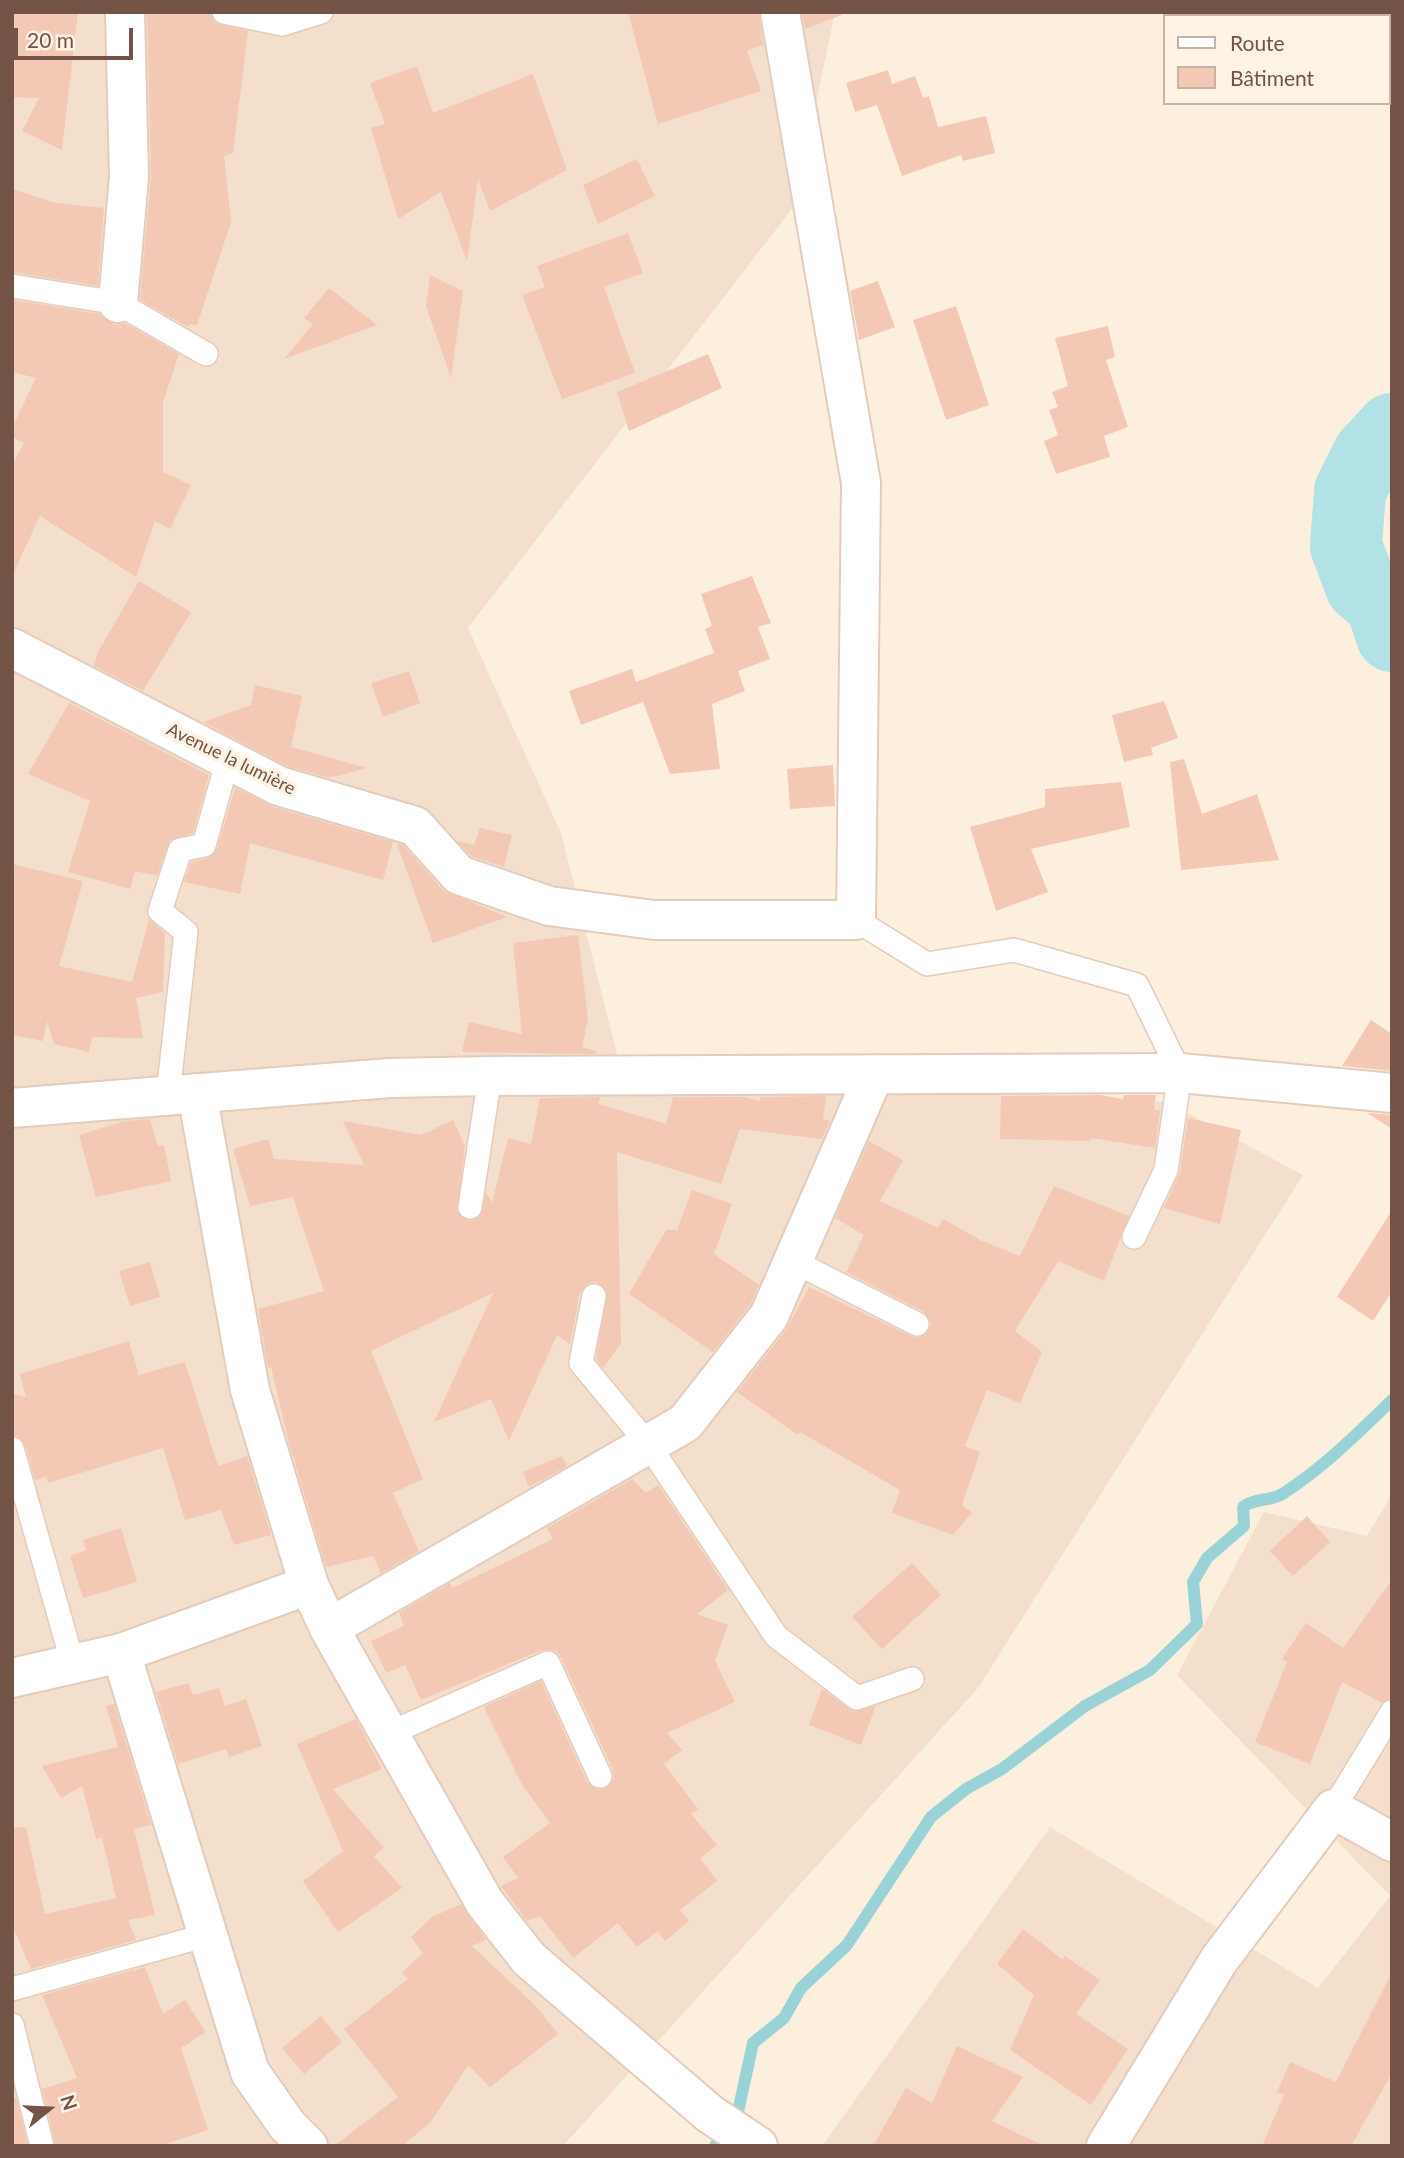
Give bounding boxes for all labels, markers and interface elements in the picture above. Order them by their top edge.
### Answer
scale bar [18,14,136,58]
legend [1162,14,1390,105]
text: 20 m [27,27,74,52]
text: Route [1230,30,1285,55]
text: Bâtiment [1230,65,1314,90]
street label: Avenue la lumière [163,718,299,800]
north arrow [14,2074,84,2144]
text: N [56,2092,83,2113]

